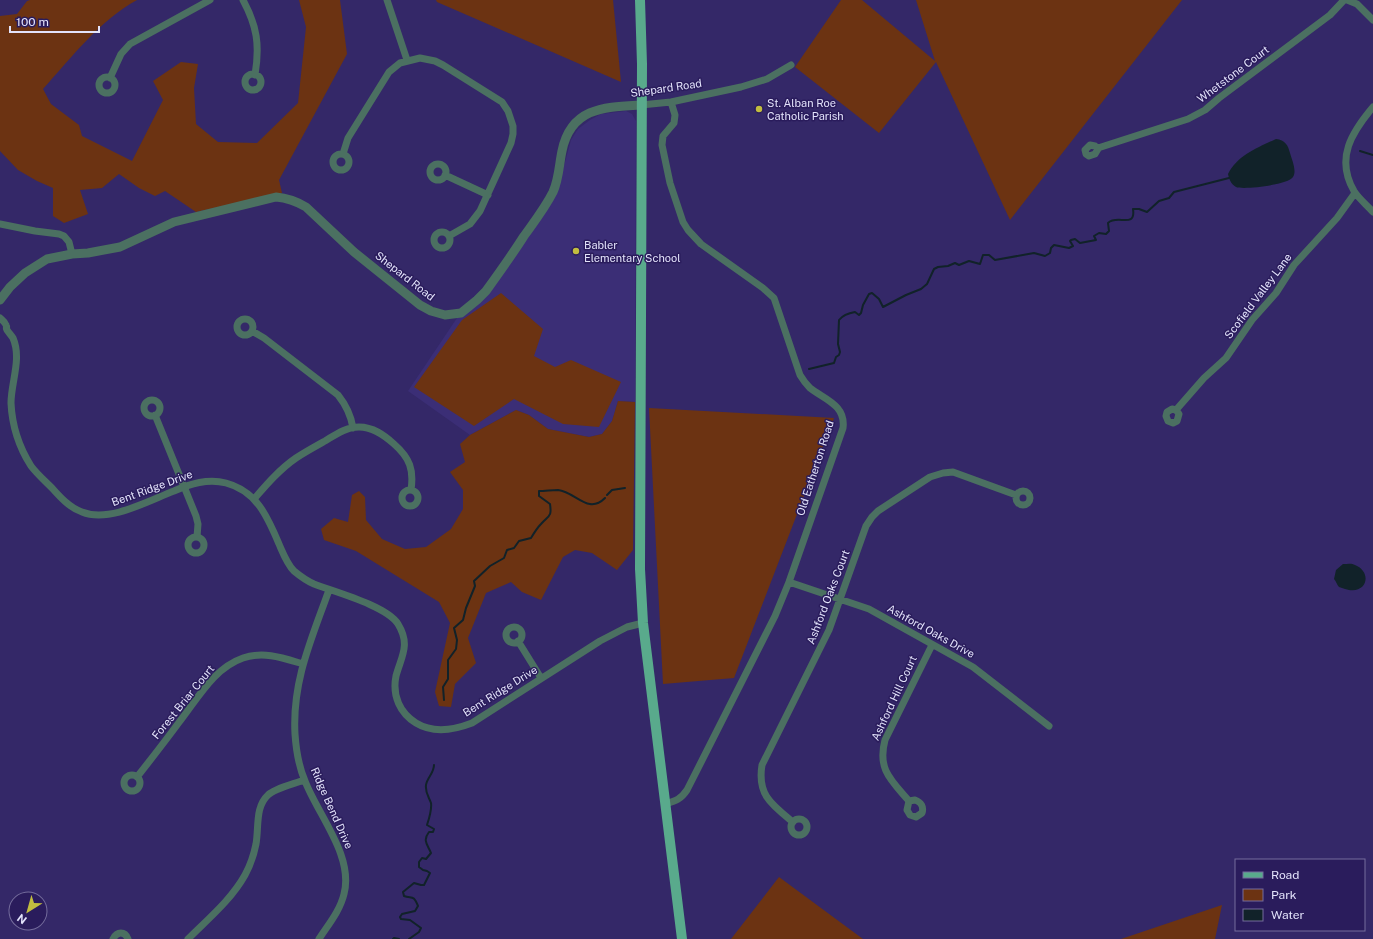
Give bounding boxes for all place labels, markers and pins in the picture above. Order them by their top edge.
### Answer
place label: St. Alban Roe Catholic Parish [767,97,844,122]
marker: St. Alban Roe Catholic Parish [754,104,764,114]
place label: Babler Elementary School [584,239,681,264]
marker: Babler Elementary School [571,246,581,256]

